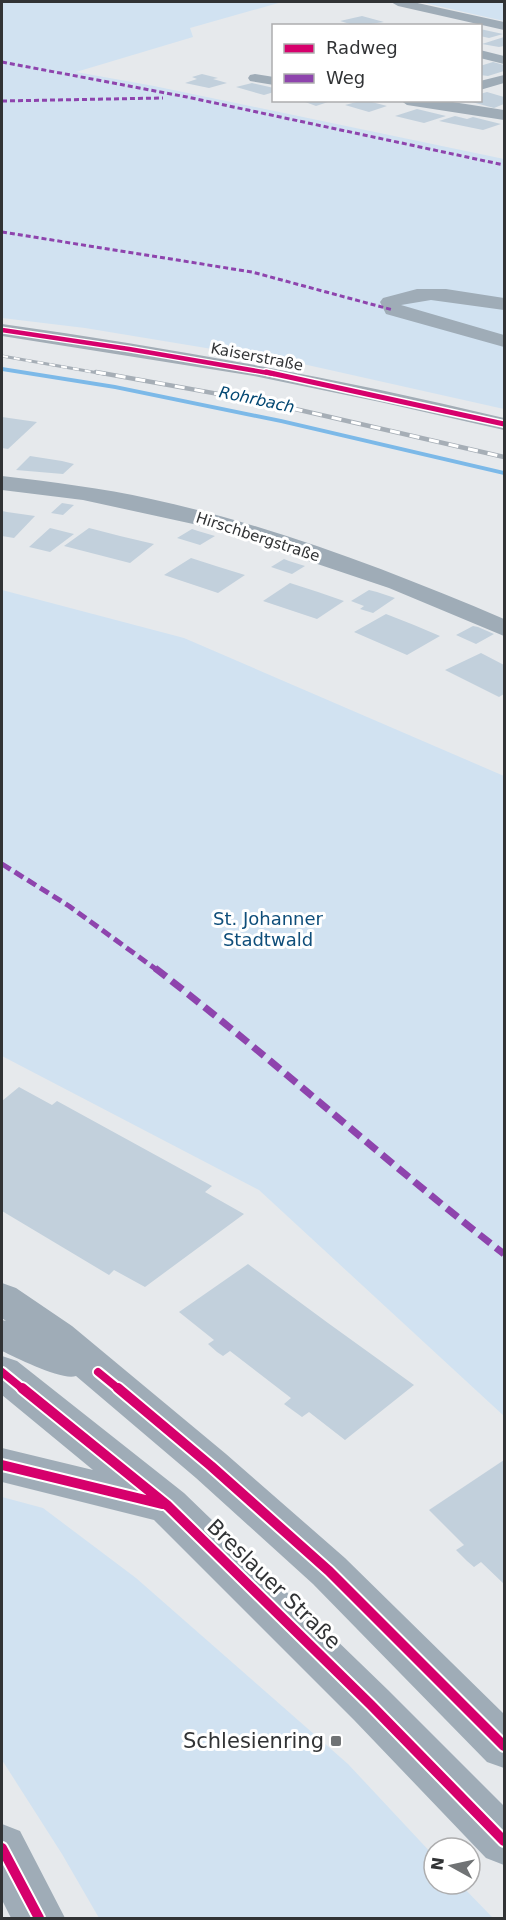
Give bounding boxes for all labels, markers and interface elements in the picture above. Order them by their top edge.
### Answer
legend [272,24,482,102]
text: Radweg [326,37,398,58]
text: Weg [326,67,365,88]
street label: Kaiserstraße [209,339,305,375]
water label: Rohrbach [217,382,296,417]
street label: Hirschbergstraße [194,508,322,566]
park label: St. Johanner Stadtwald [213,908,324,950]
street label: Breslauer Straße [202,1514,346,1654]
place label: Schlesienring [183,1729,324,1753]
marker: Schlesienring [329,1734,343,1748]
north arrow [422,1836,482,1896]
text: N [427,1856,448,1872]

